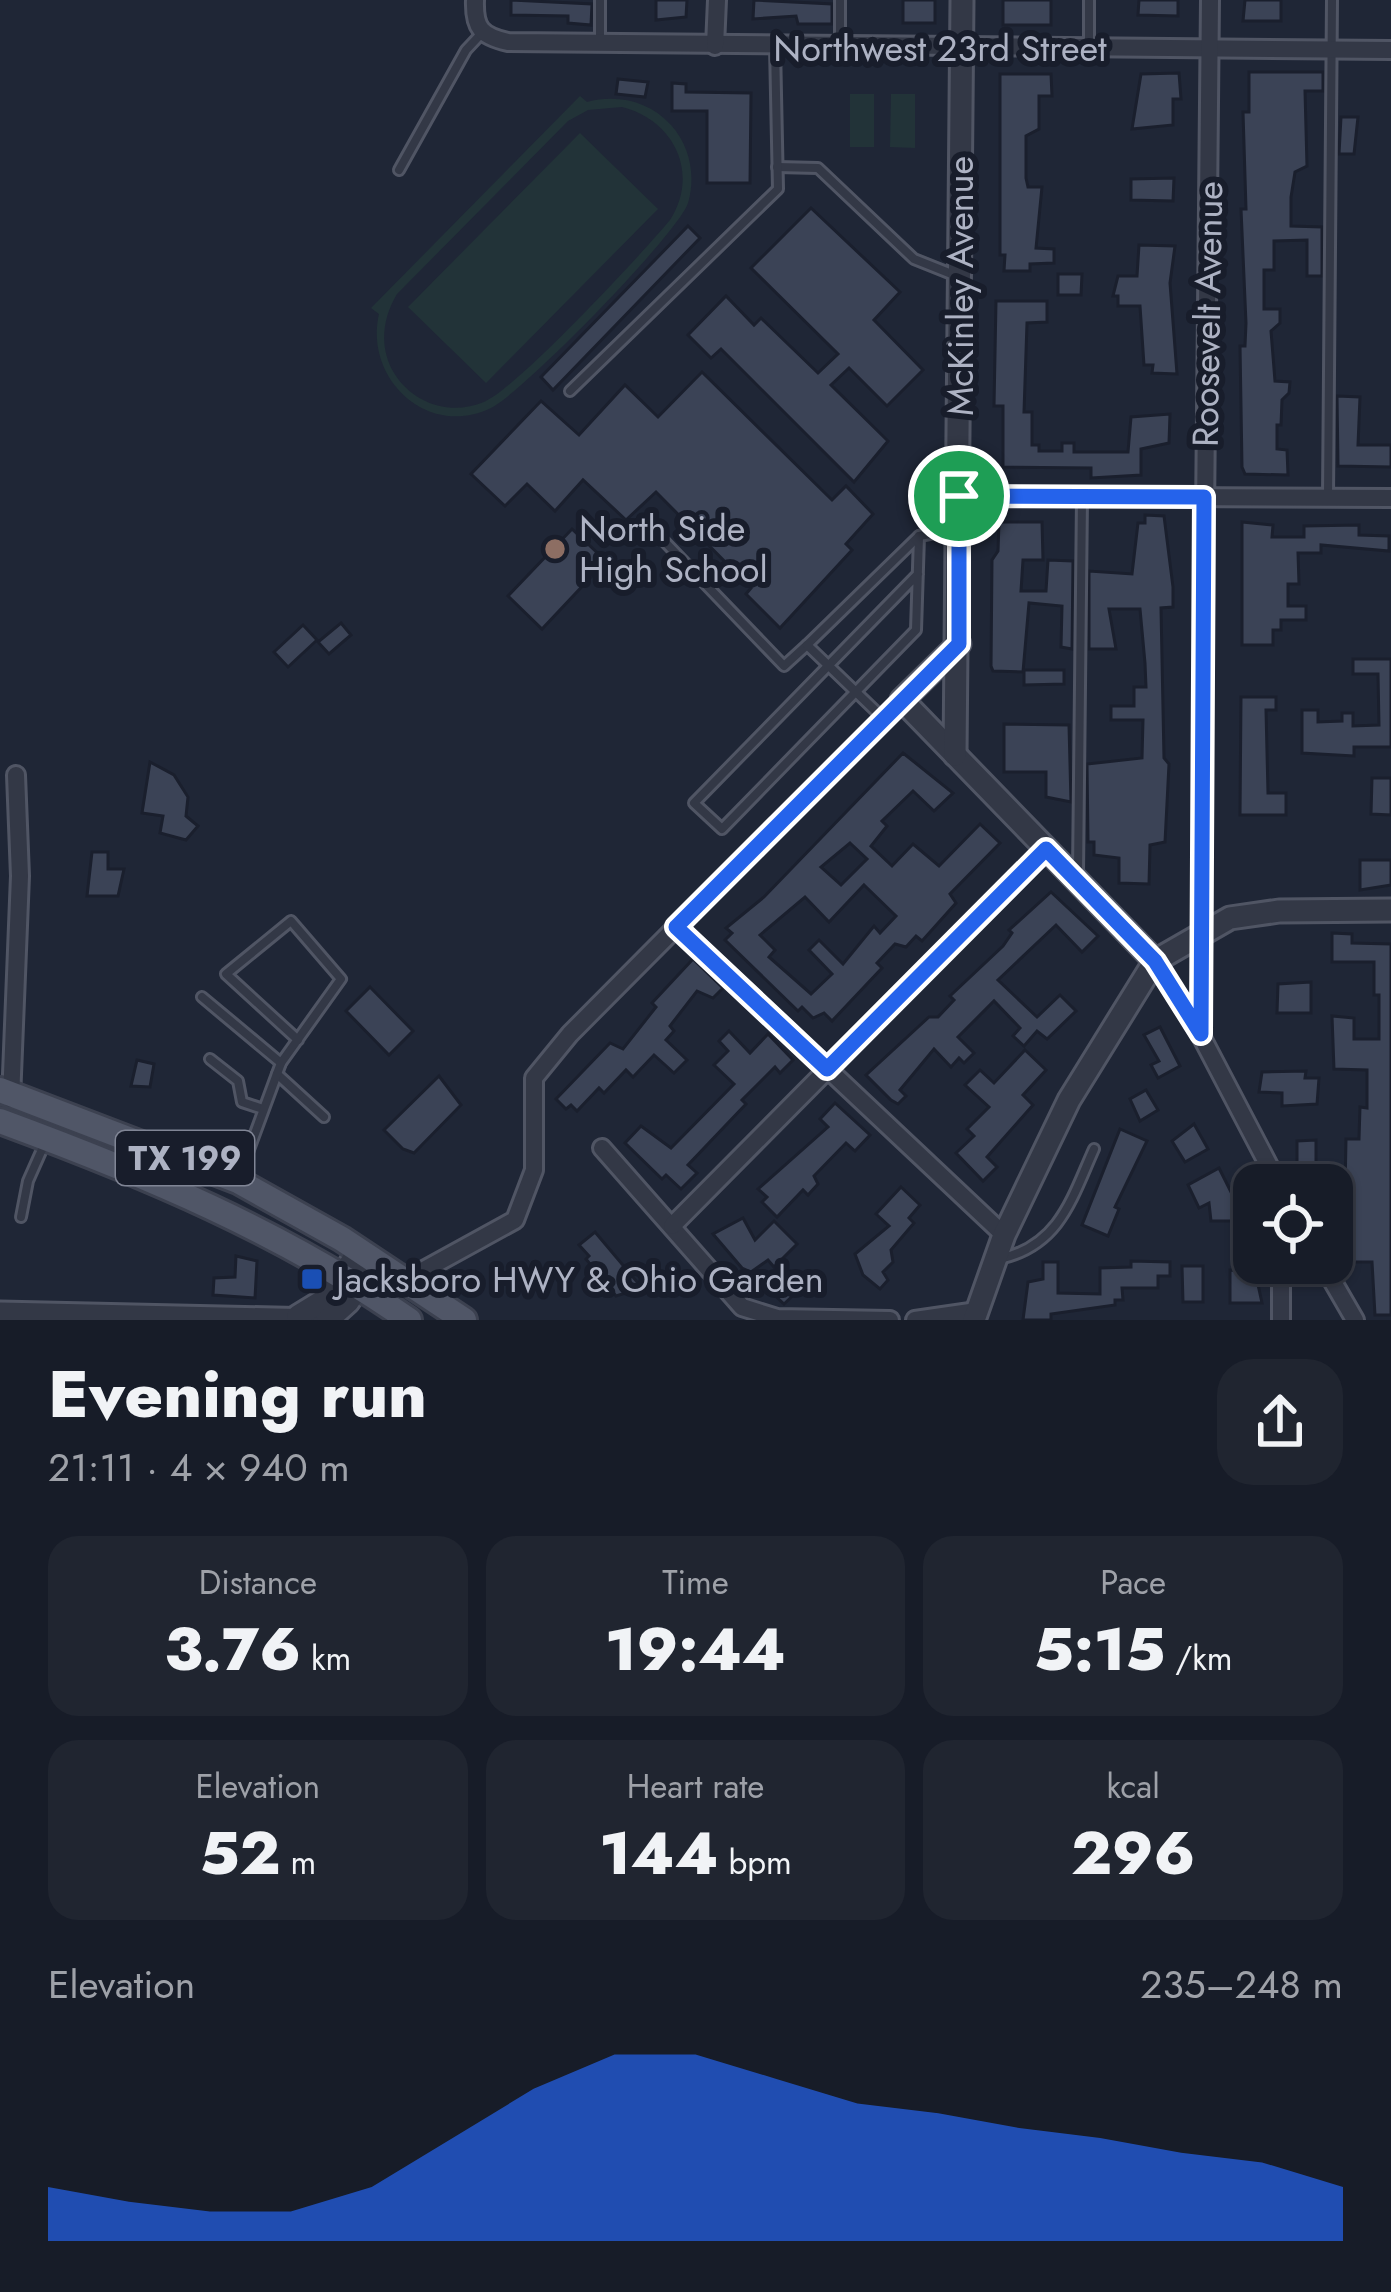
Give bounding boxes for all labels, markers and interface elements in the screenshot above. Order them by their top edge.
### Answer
street label: Northwest 23rd Street [773,22,1107,74]
street label: McKinley Avenue [934,156,986,416]
street label: Roosevelt Avenue [1179,181,1235,447]
pin [908,445,1010,547]
icon: arrive [926,463,992,529]
place label: North Side High School [579,502,768,595]
marker: North Side High School [542,536,568,562]
road number: TX 199 [116,1131,254,1185]
map controls [1233,1164,1353,1284]
button: locate [1233,1164,1353,1284]
place label: Jacksboro HWY & Ohio Garden [332,1253,824,1305]
marker: Jacksboro HWY & Ohio Garden [299,1266,325,1292]
text: Evening run [48,1346,427,1442]
button: share [1217,1359,1343,1485]
text: 21:11 · 4 × 940 m [48,1439,350,1496]
text: Distance [199,1559,317,1606]
text: Time [662,1559,729,1606]
text: Pace [1100,1559,1166,1606]
text: 3.76 [164,1606,301,1693]
text: 19:44 [605,1606,786,1693]
text: 5:15 [1034,1606,1165,1693]
text: km [301,1635,351,1682]
text: /km [1165,1635,1233,1682]
text: Elevation [196,1763,320,1810]
text: Heart rate [627,1763,764,1810]
text: kcal [1107,1763,1160,1810]
text: 52 [199,1810,281,1897]
text: 144 [599,1810,719,1897]
text: 296 [1071,1810,1195,1897]
text: m [281,1839,316,1886]
text: bpm [719,1839,792,1886]
text: Elevation [48,1956,195,2013]
text: 235–248 m [1140,1956,1343,2013]

